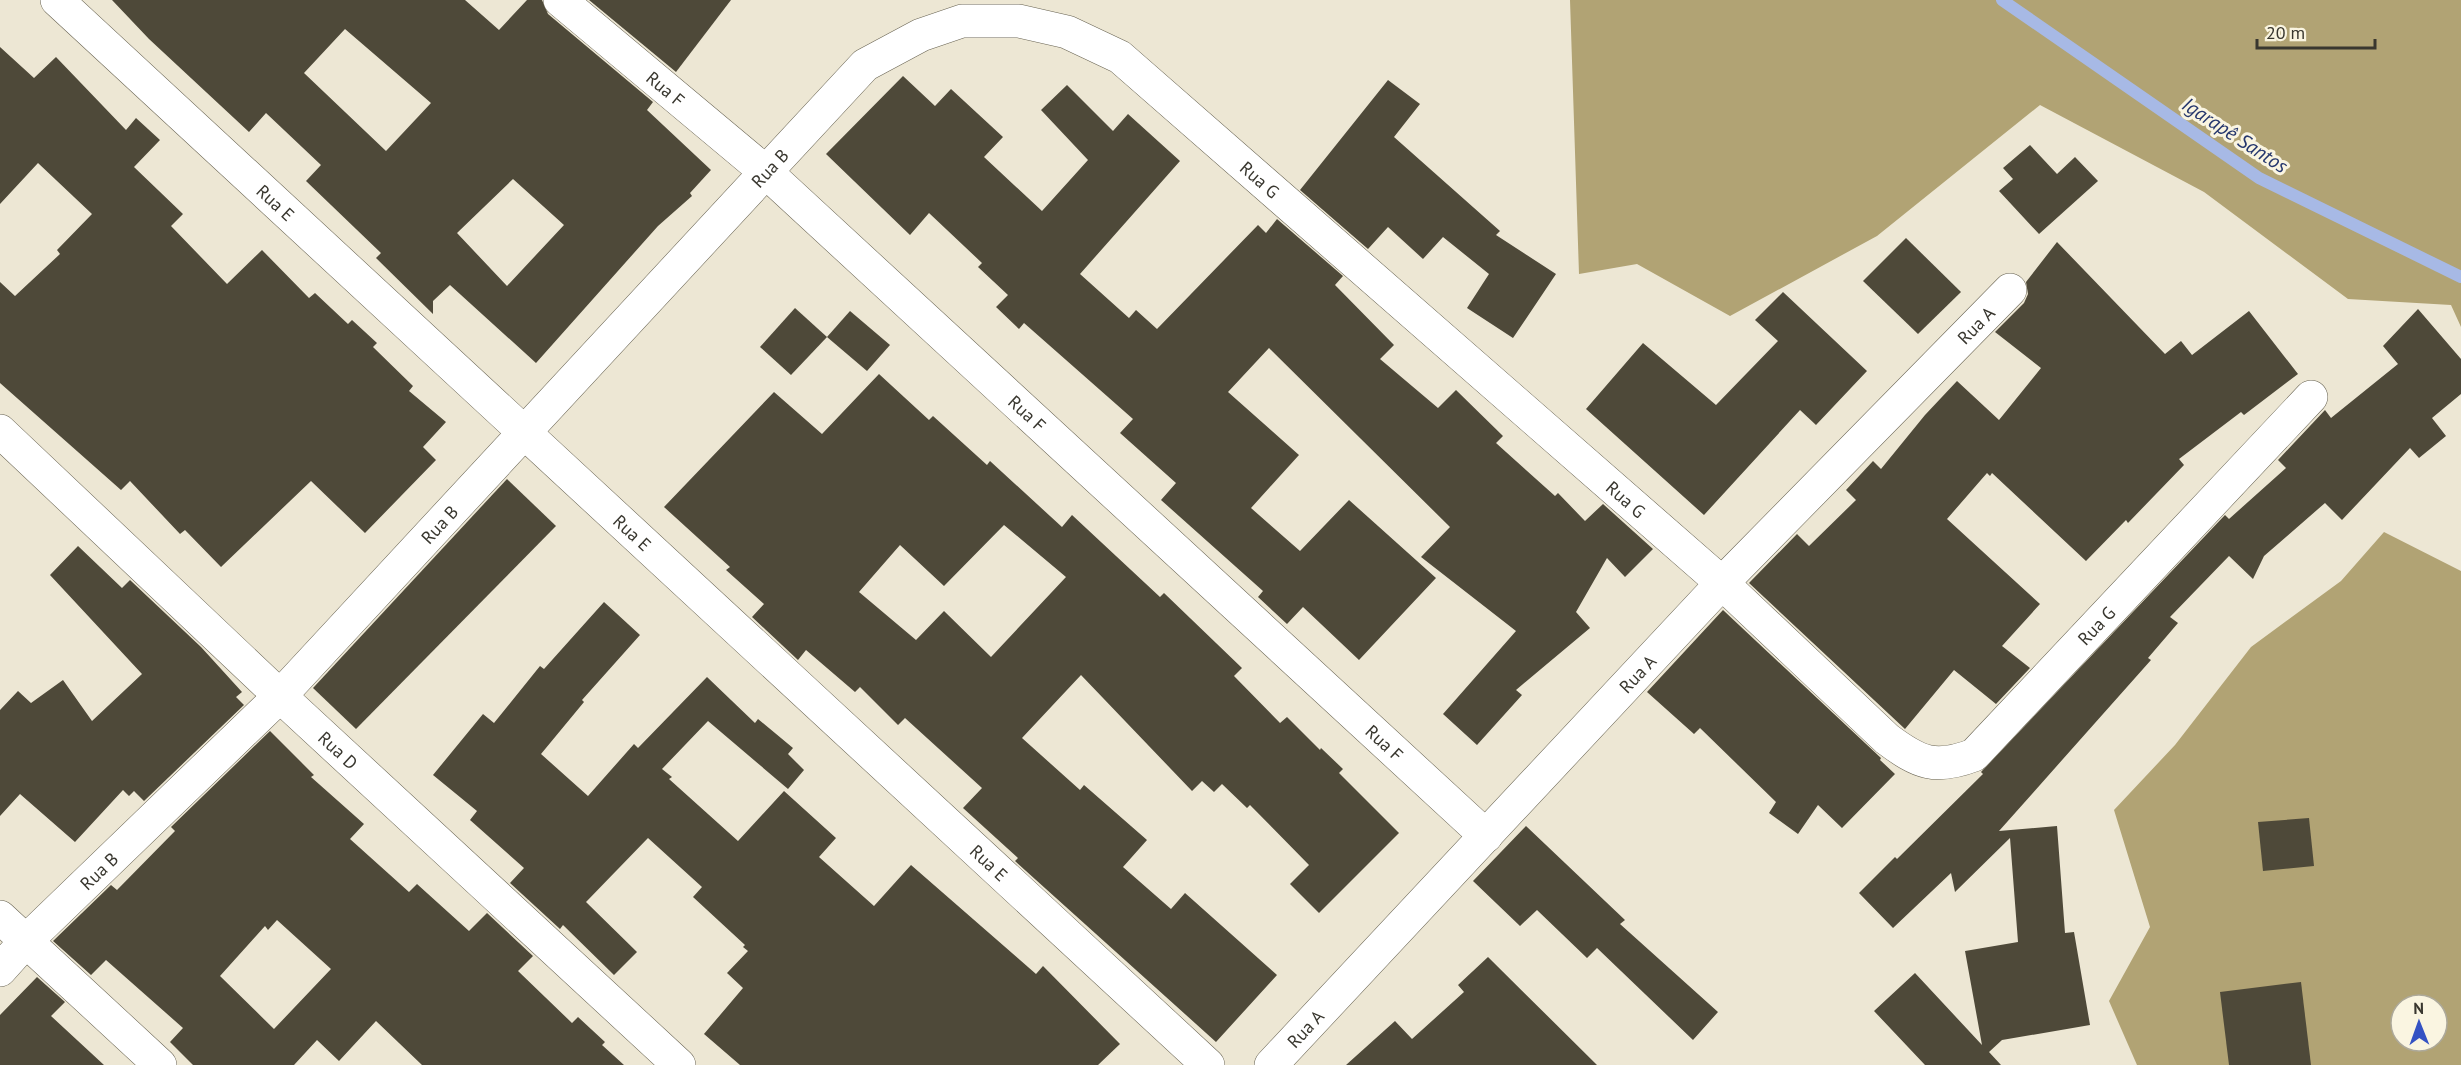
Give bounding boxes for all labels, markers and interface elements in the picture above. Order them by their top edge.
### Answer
scale bar [2257,12,2376,50]
text: 20 m [2266,21,2305,44]
street label: Rua F [642,66,690,111]
water label: Igarapê Santos [2177,91,2293,179]
street label: Rua B [746,144,793,192]
street label: Rua G [1236,156,1285,203]
street label: Rua E [252,179,300,226]
street label: Rua A [1952,301,2000,349]
street label: Rua F [1004,390,1051,436]
street label: Rua G [1602,476,1651,523]
street label: Rua B [416,500,463,548]
street label: Rua E [609,509,656,556]
street label: Rua G [2072,601,2120,650]
street label: Rua A [1614,649,1661,698]
street label: Rua F [1361,719,1408,766]
street label: Rua D [314,726,363,774]
street label: Rua E [965,839,1013,886]
street label: Rua B [75,847,123,895]
north arrow [2389,993,2449,1053]
text: N [2413,998,2424,1018]
street label: Rua A [1282,1004,1329,1052]

